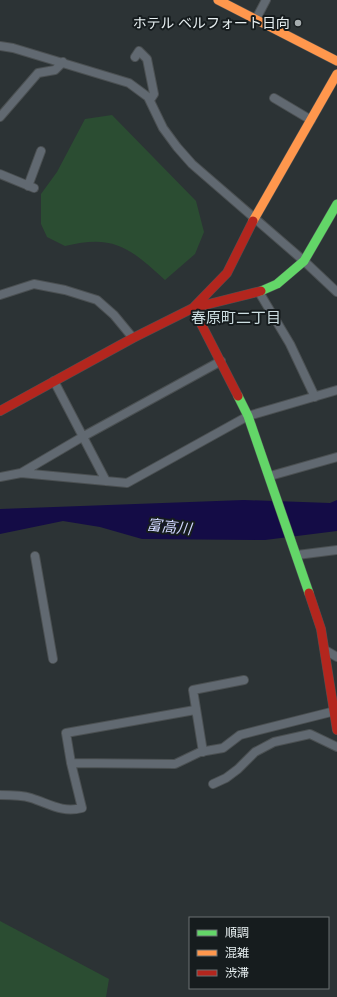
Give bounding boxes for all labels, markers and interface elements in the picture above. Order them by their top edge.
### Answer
place label: ホテル ベルフォート日向 [132,15,290,31]
marker: ホテル ベルフォート日向 [293,18,303,28]
district label: 春原町二丁目 [191,309,281,327]
water label: 富高川 [146,516,194,539]
legend [189,917,329,989]
text: 順調 [225,926,249,940]
text: 混雑 [225,946,249,960]
text: 渋滞 [225,966,249,980]

